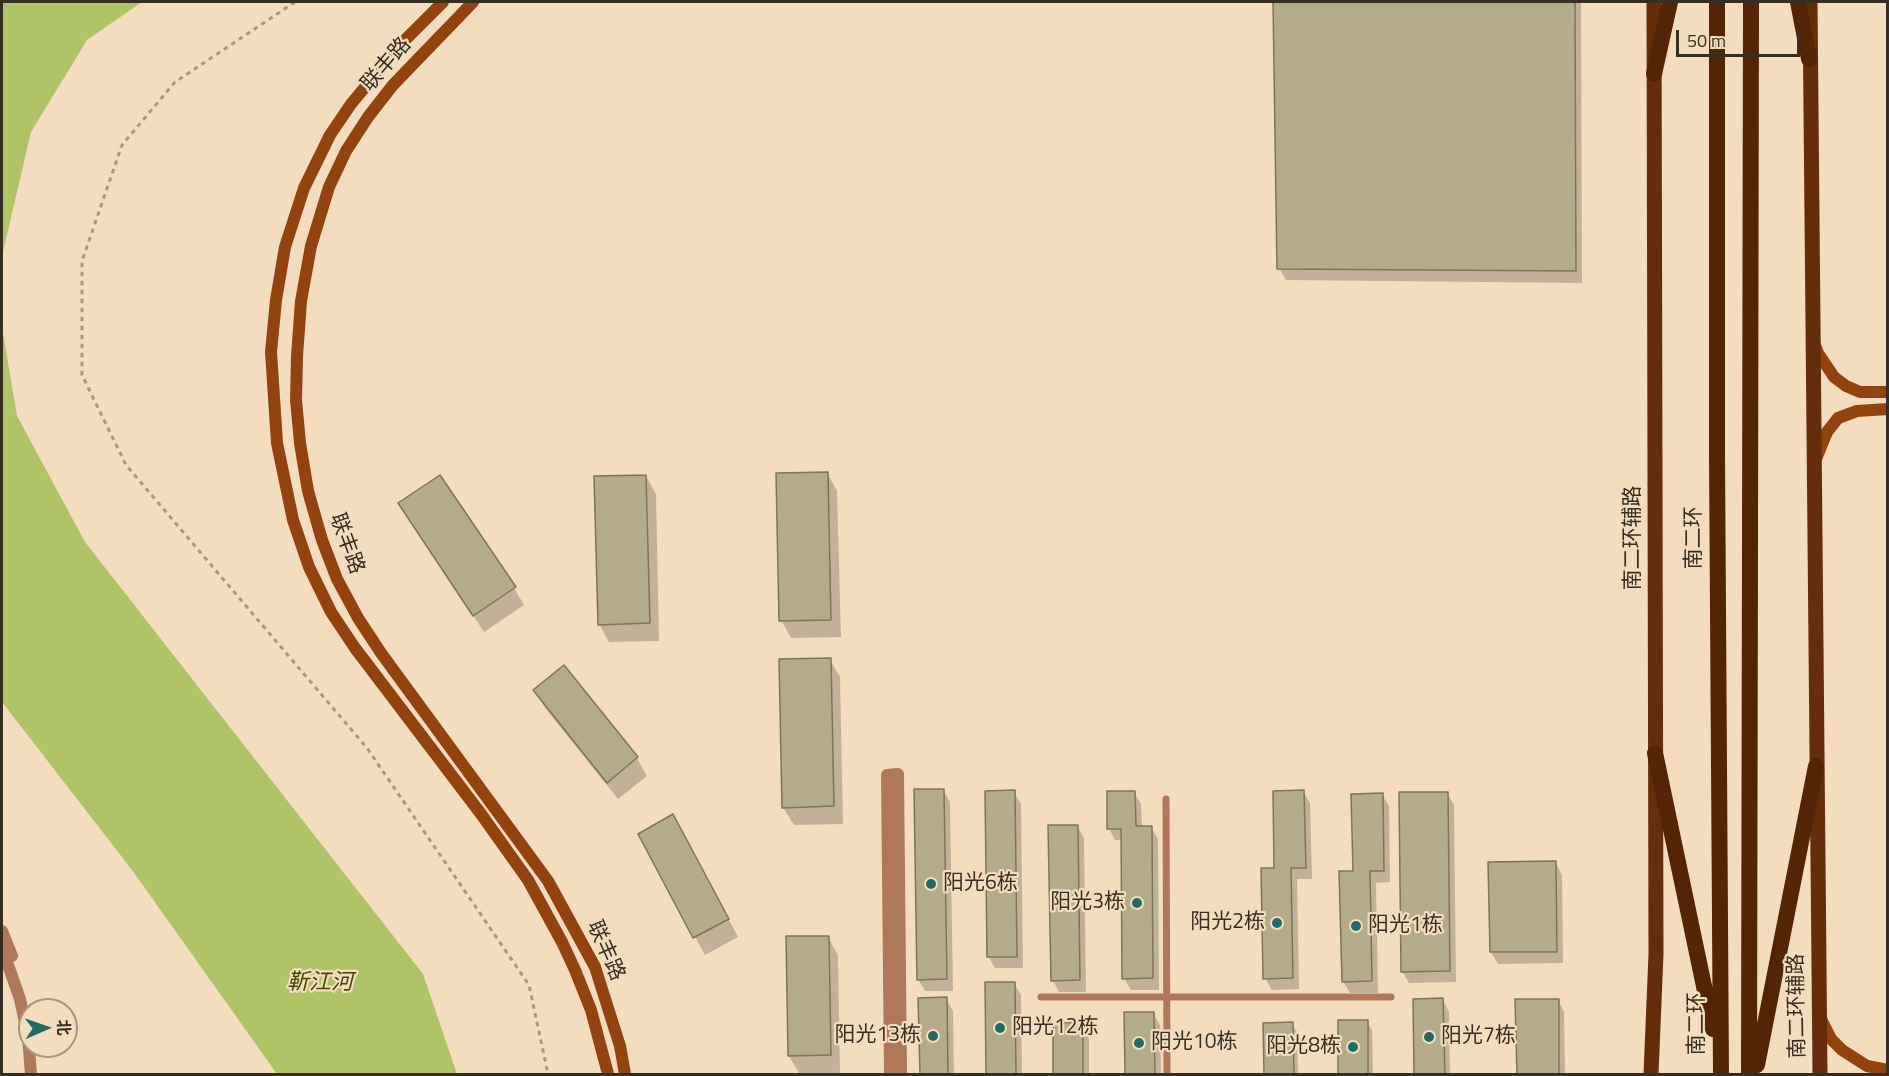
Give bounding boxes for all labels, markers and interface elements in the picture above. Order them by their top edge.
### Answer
scale bar [1679,18,1804,56]
text: 50 m [1687,27,1726,54]
street label: 联丰路 [357,33,417,97]
street label: 南二环辅路 [1621,486,1647,590]
street label: 南二环 [1682,507,1708,569]
street label: 联丰路 [323,510,369,578]
place label: 阳光6栋 [943,871,1018,897]
marker: 阳光6栋 [924,877,938,891]
place label: 阳光3栋 [1050,890,1125,916]
marker: 阳光3栋 [1130,896,1144,910]
place label: 阳光2栋 [1190,910,1265,936]
place label: 阳光1栋 [1368,913,1443,939]
marker: 阳光2栋 [1270,916,1284,930]
street label: 联丰路 [581,917,629,985]
marker: 阳光1栋 [1349,919,1363,933]
street label: 南二环辅路 [1784,953,1812,1059]
water label: 靳江河 [287,971,353,997]
street label: 南二环 [1685,993,1711,1055]
north arrow [18,998,78,1058]
place label: 阳光12栋 [1012,1015,1099,1041]
text: 北 [52,1019,76,1036]
marker: 阳光12栋 [993,1021,1007,1035]
place label: 阳光13栋 [834,1023,921,1049]
place label: 阳光7栋 [1441,1024,1516,1050]
marker: 阳光13栋 [926,1029,940,1043]
place label: 阳光10栋 [1151,1030,1238,1056]
marker: 阳光7栋 [1422,1030,1436,1044]
place label: 阳光8栋 [1266,1034,1341,1060]
marker: 阳光10栋 [1132,1036,1146,1050]
marker: 阳光8栋 [1346,1040,1360,1054]

